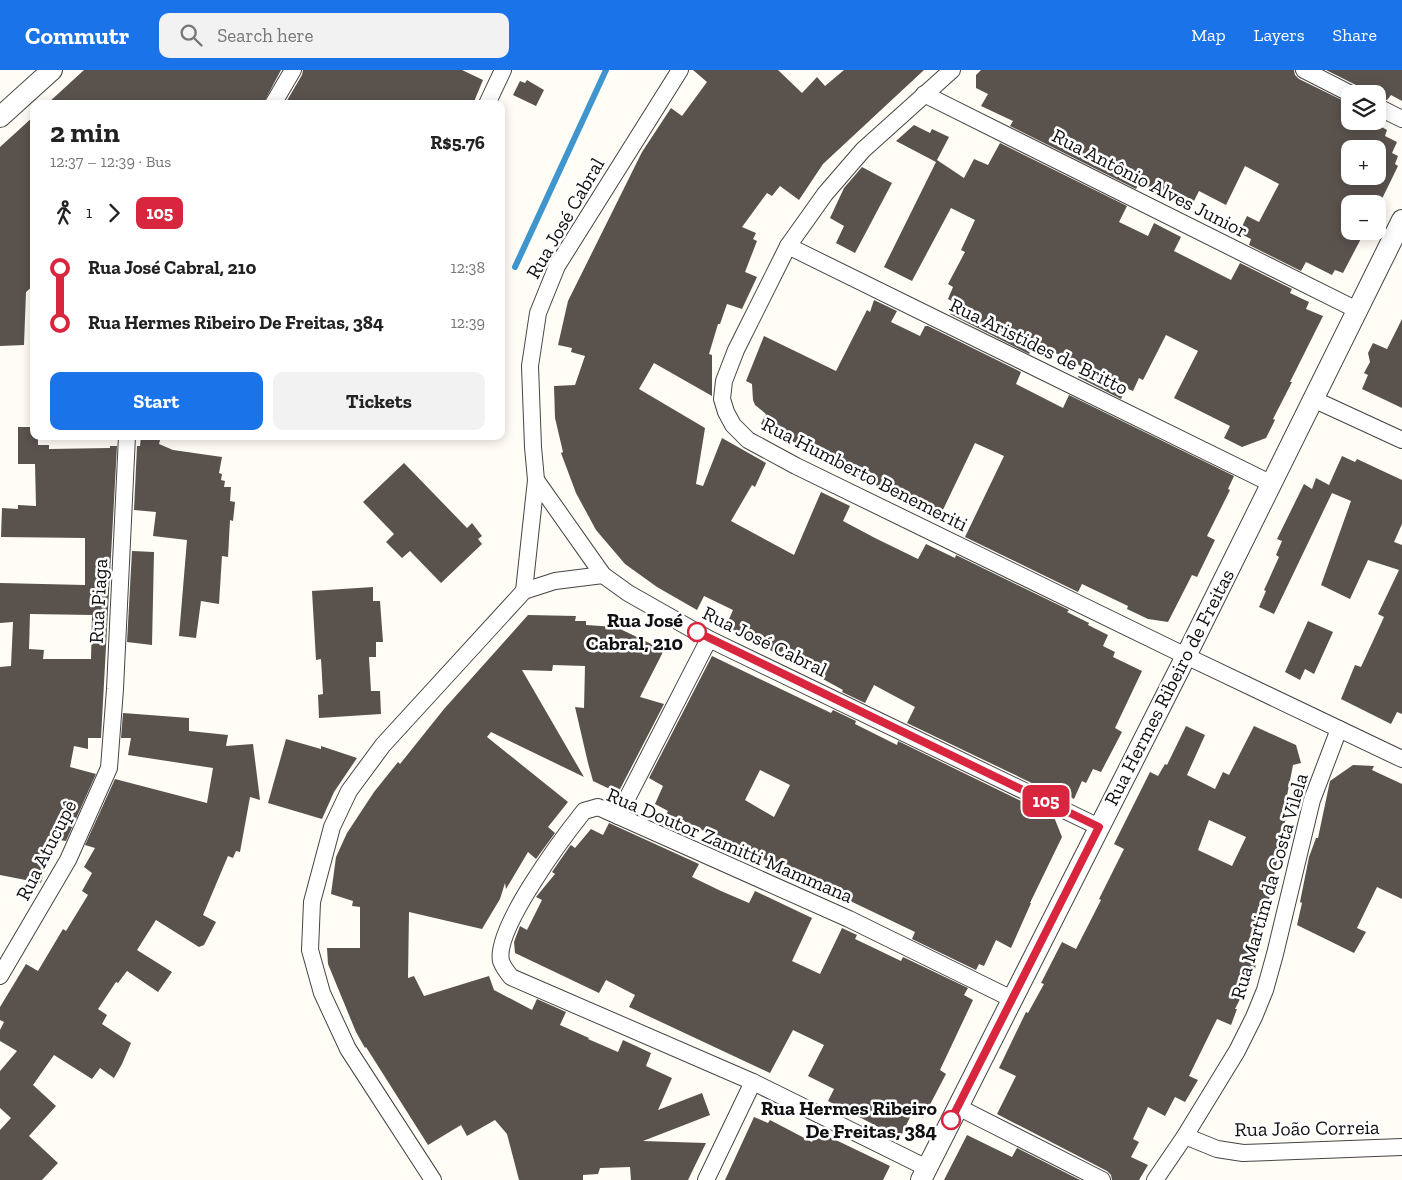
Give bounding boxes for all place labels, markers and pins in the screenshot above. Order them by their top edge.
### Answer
place label: Rua José Cabral, 210 [586,608,683,655]
marker: Rua José Cabral, 210 [687,622,707,642]
place label: Rua Hermes Ribeiro De Freitas, 384 [761,1096,938,1143]
marker: Rua Hermes Ribeiro De Freitas, 384 [941,1110,961,1130]

